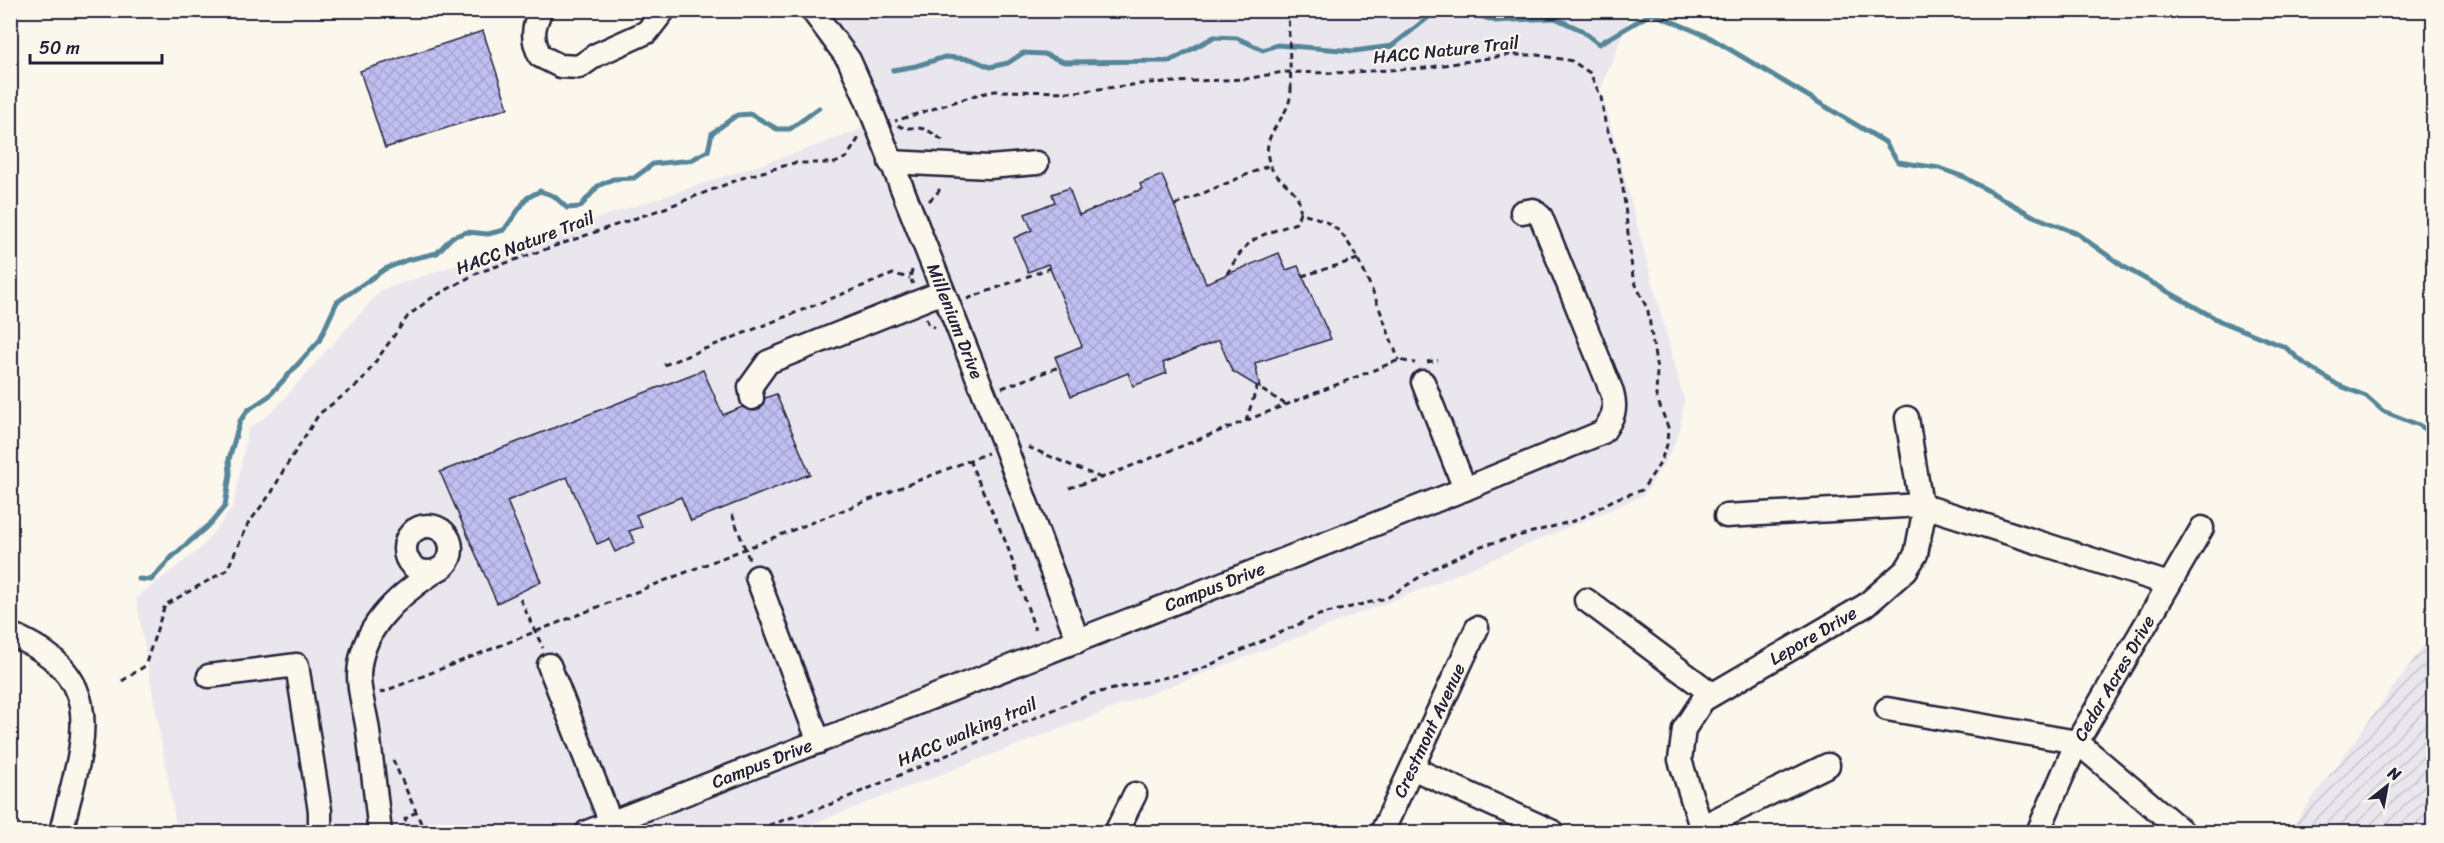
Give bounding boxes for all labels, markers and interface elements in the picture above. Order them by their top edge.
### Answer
street label: HACC Nature Trail [1372,26,1521,74]
scale bar [30,27,162,65]
text: 50 m [39,32,80,64]
street label: HACC Nature Trail [451,202,600,284]
street label: Millenium Drive [918,258,993,384]
street label: Campus Drive [1160,553,1270,621]
street label: Lepore Drive [1763,597,1863,674]
street label: Cedar Acres Drive [2065,609,2164,747]
street label: Crestmont Avenue [1384,658,1475,803]
street label: HACC walking trail [892,688,1043,776]
street label: Campus Drive [707,729,817,798]
north arrow [2357,756,2417,816]
text: N [2381,758,2407,789]

